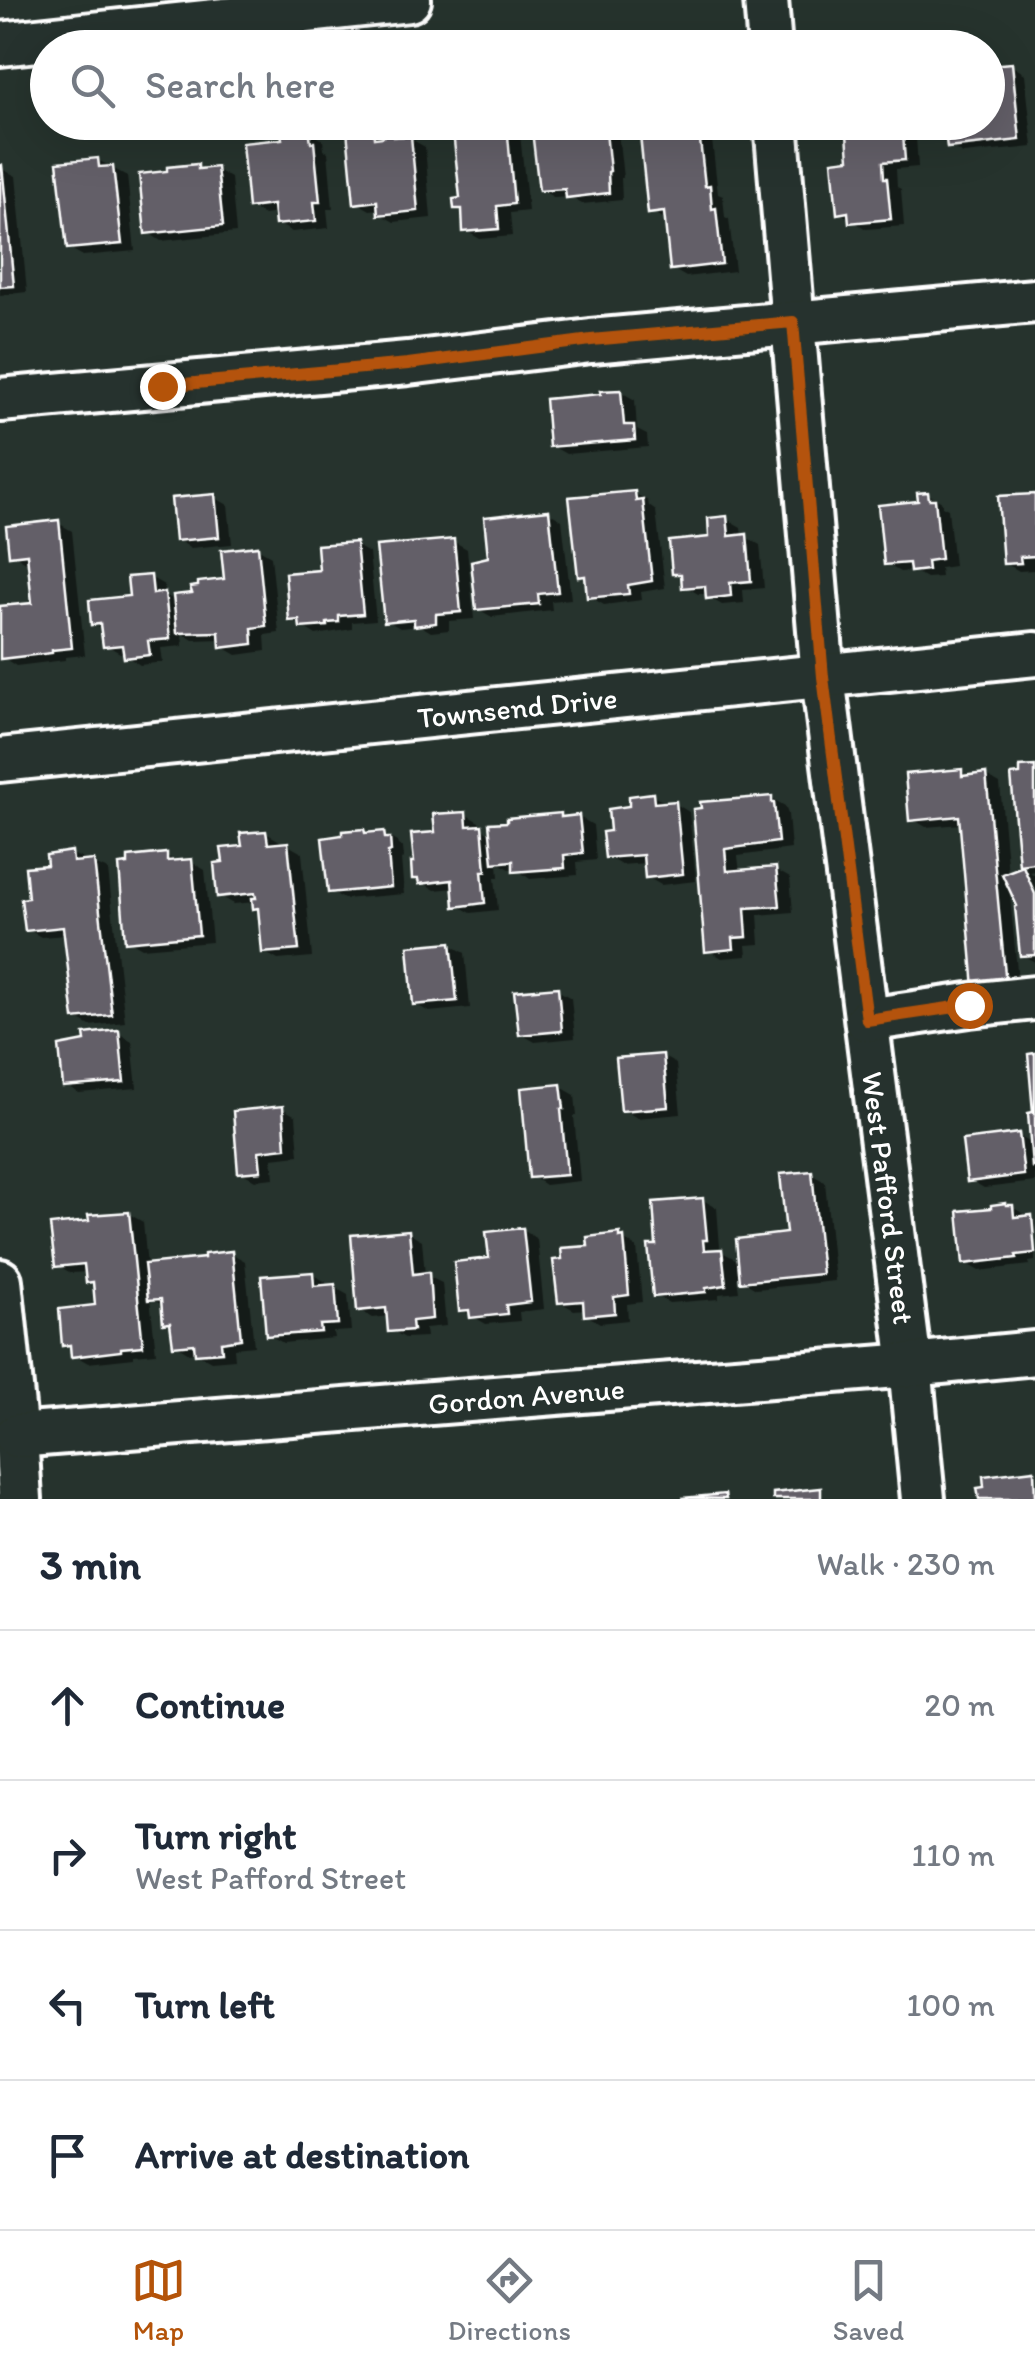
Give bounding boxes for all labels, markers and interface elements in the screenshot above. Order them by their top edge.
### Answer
search box [30,30,1005,140]
icon: search [65,58,120,113]
text: Search here [145,62,336,108]
route end [140,364,186,410]
street label: Townsend Drive [416,678,619,736]
route start [947,983,993,1029]
street label: West Pafford Street [855,1069,923,1326]
street label: Gordon Avenue [427,1369,626,1422]
text: 3 min [40,1539,141,1590]
text: Walk · 230 m [817,1545,995,1583]
icon: ahead [40,1678,95,1733]
text: Continue [135,1682,285,1728]
text: 20 m [924,1686,995,1724]
text: Turn right [135,1813,297,1859]
icon: right [40,1828,95,1883]
text: 110 m [911,1836,995,1874]
text: West Pafford Street [135,1859,406,1897]
icon: left [40,1978,95,2033]
text: Turn left [135,1982,275,2028]
text: 100 m [907,1986,995,2024]
icon: arrive [40,2128,95,2183]
text: Arrive at destination [135,2132,470,2178]
tab: Map [131,2253,186,2347]
tab: Directions [448,2253,571,2347]
tab: Saved [833,2253,904,2347]

